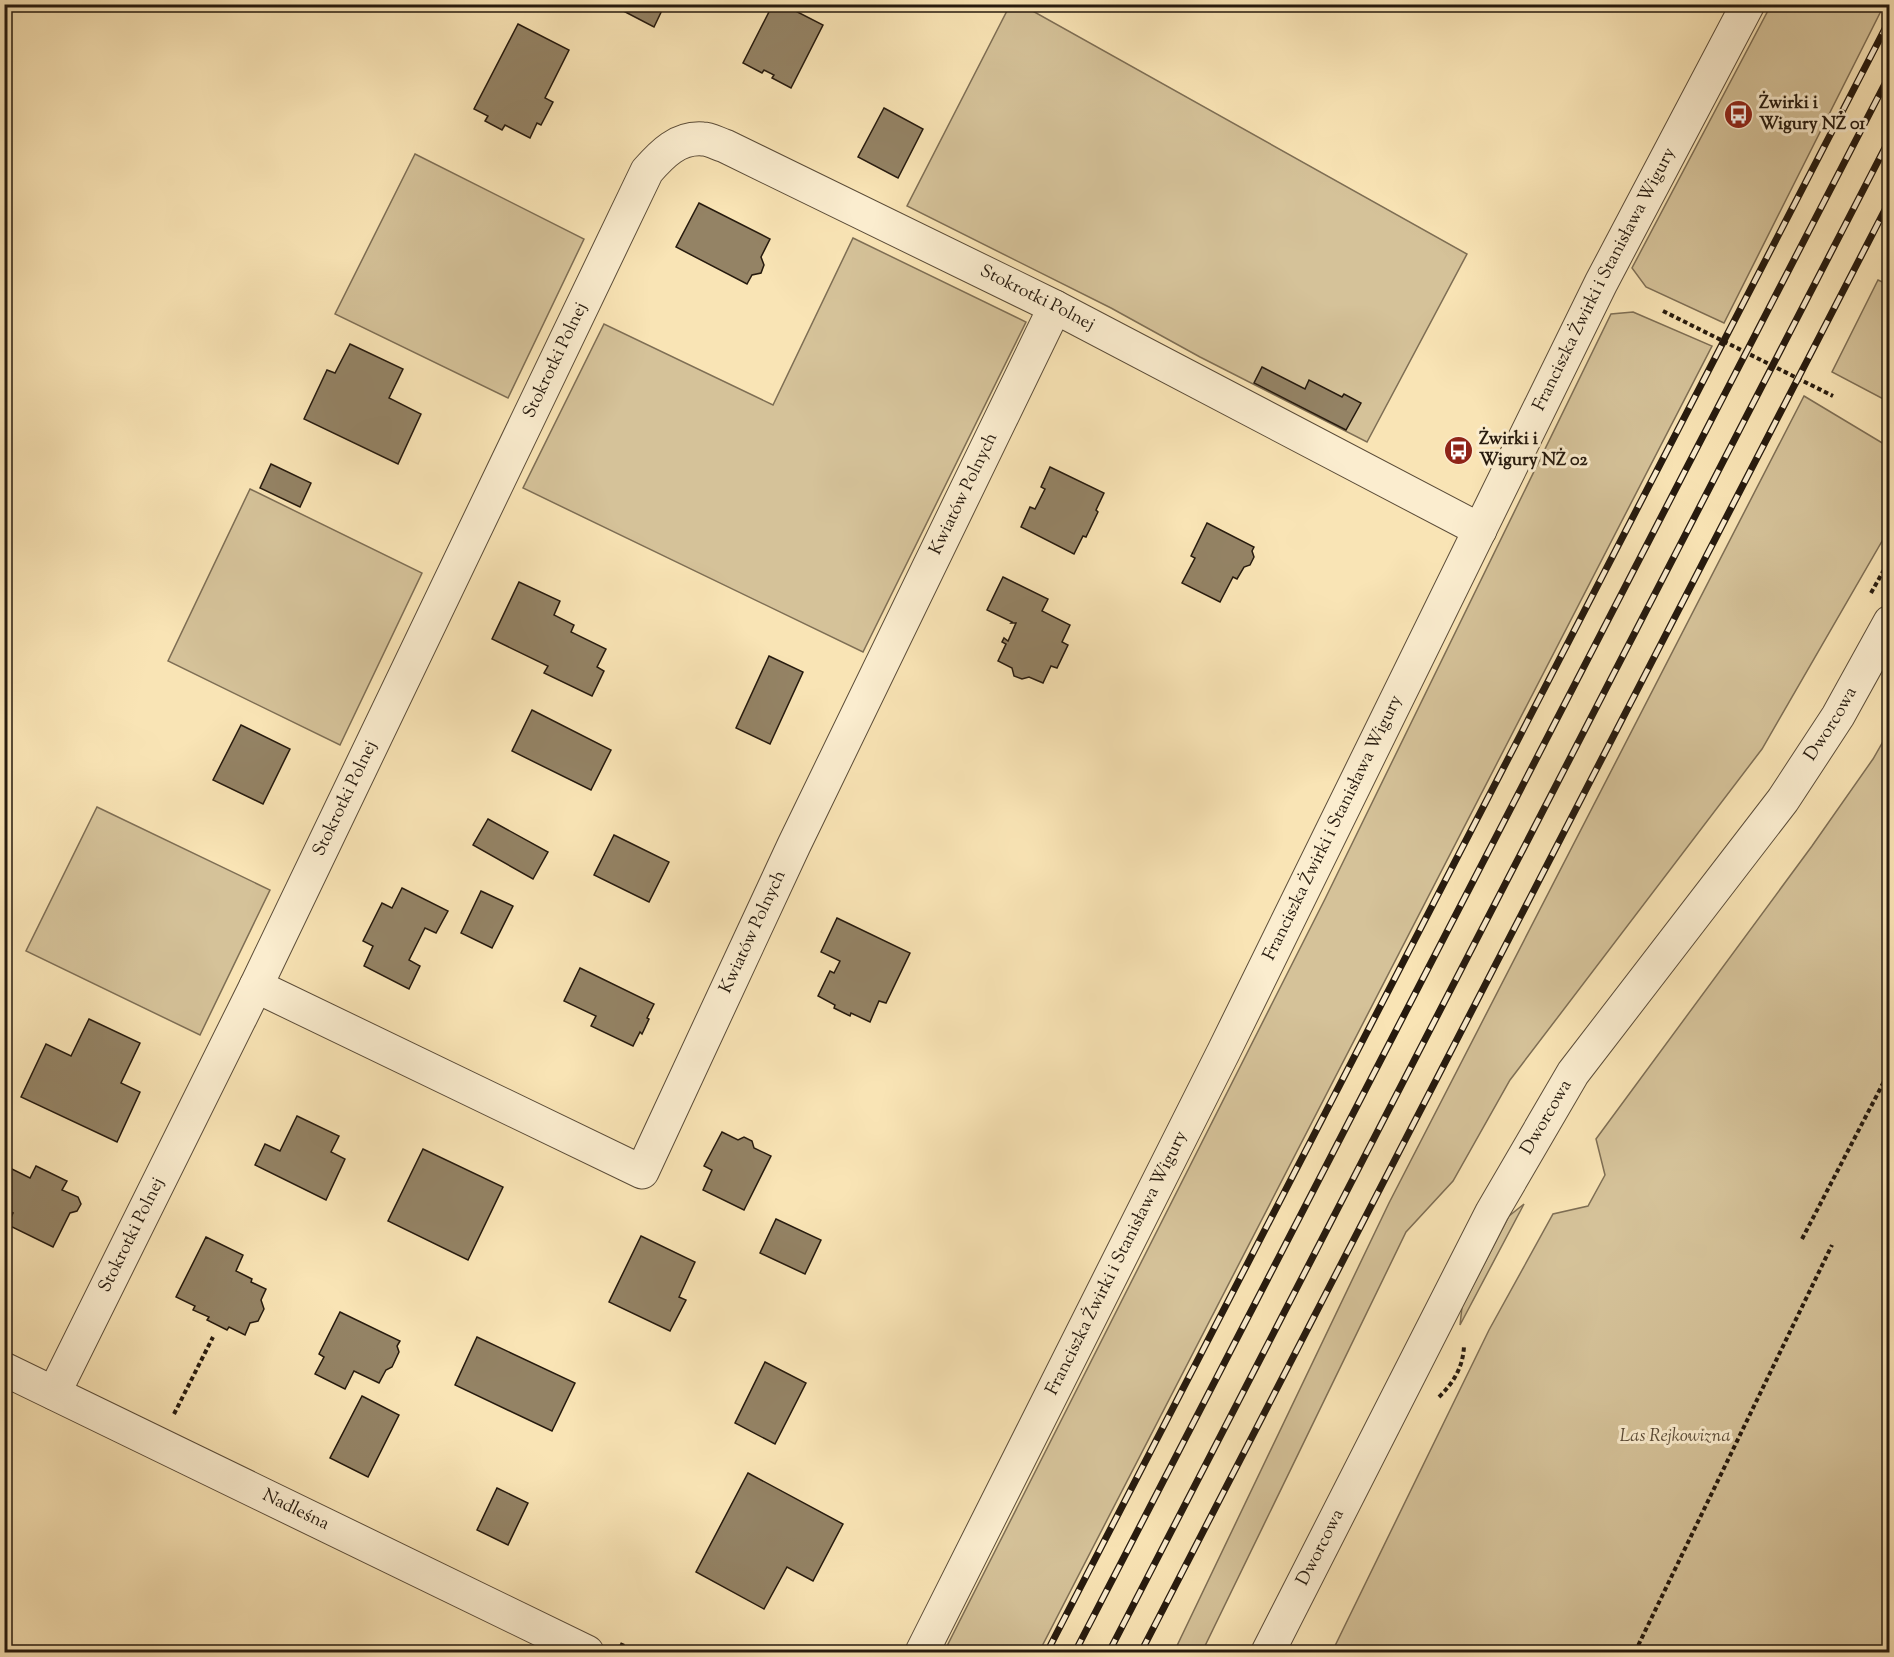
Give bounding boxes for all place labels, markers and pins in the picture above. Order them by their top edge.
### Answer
place label: Żwirki i Wigury NŻ 01 [1759,90,1866,138]
bus stop icon: Żwirki i Wigury NŻ 01 [1722,98,1754,130]
place label: Żwirki i Wigury NŻ 02 [1479,426,1588,474]
bus stop icon: Żwirki i Wigury NŻ 02 [1442,434,1474,466]

